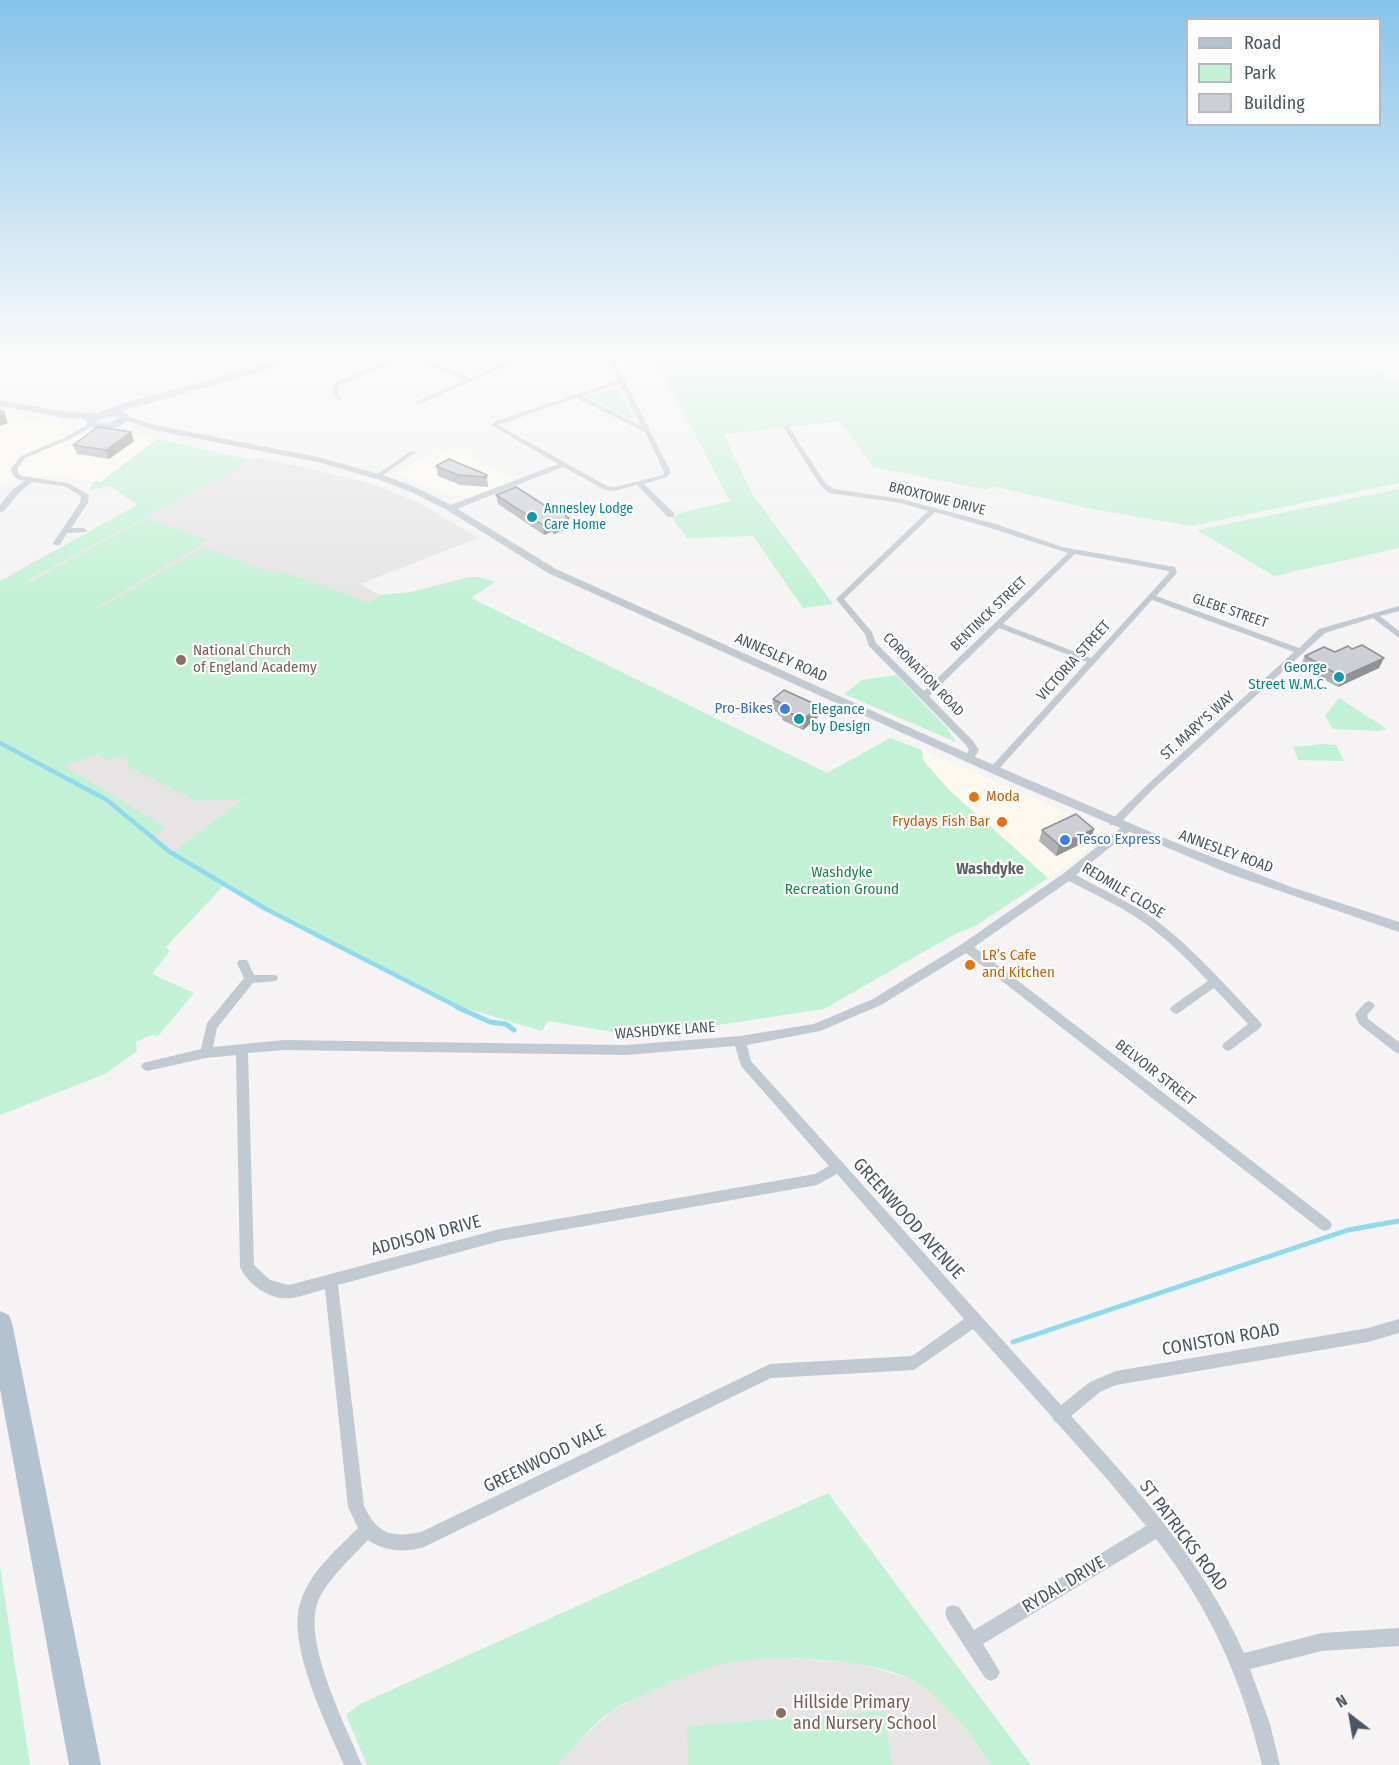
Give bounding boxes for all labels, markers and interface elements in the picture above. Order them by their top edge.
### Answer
legend [1186,18,1381,126]
text: Road [1244,32,1281,54]
text: Park [1244,62,1276,84]
text: Building [1244,92,1305,114]
street label: BROXTOWE DRIVE [887,479,987,519]
place label: Annesley Lodge Care Home [544,501,633,534]
marker: Annesley Lodge Care Home [525,510,539,524]
street label: BENTINCK STREET [947,573,1031,655]
street label: GLEBE STREET [1190,590,1270,632]
street label: VICTORIA STREET [1033,617,1115,705]
street label: ANNESLEY ROAD [732,630,830,686]
street label: CORONATION ROAD [879,630,967,720]
place label: National Church of England Academy [193,642,317,677]
marker: National Church of England Academy [174,653,188,667]
place label: George Street W.M.C. [1248,659,1327,694]
marker: George Street W.M.C. [1332,670,1346,684]
street label: ST. MARY'S WAY [1157,688,1239,764]
place label: Pro-Bikes [715,700,773,718]
place label: Elegance by Design [811,701,870,736]
marker: Pro-Bikes [778,702,792,716]
marker: Elegance by Design [792,712,806,726]
place label: Moda [986,788,1020,806]
marker: Moda [967,790,981,804]
place label: Frydays Fish Bar [892,813,990,831]
marker: Frydays Fish Bar [995,815,1009,829]
street label: ANNESLEY ROAD [1176,827,1276,877]
place label: Tesco Express [1077,831,1161,849]
marker: Tesco Express [1058,833,1072,847]
street label: REDMILE CLOSE [1078,859,1168,923]
district label: Washdyke [956,860,1024,880]
park label: Washdyke Recreation Ground [785,864,899,899]
place label: LR’s Cafe and Kitchen [982,947,1055,982]
marker: LR’s Cafe and Kitchen [963,958,977,972]
street label: WASHDYKE LANE [614,1019,716,1043]
street label: BELVOIR STREET [1111,1036,1199,1110]
street label: GREENWOOD AVENUE [848,1154,968,1284]
street label: ADDISON DRIVE [369,1211,483,1261]
street label: CONISTON ROAD [1160,1319,1282,1361]
street label: GREENWOOD VALE [480,1420,610,1498]
street label: ST PATRICKS ROAD [1134,1476,1232,1596]
street label: RYDAL DRIVE [1019,1552,1109,1618]
north arrow [1321,1687,1381,1747]
text: N [1332,1691,1350,1712]
place label: Hillside Primary and Nursery School [793,1692,936,1734]
marker: Hillside Primary and Nursery School [774,1706,788,1720]

